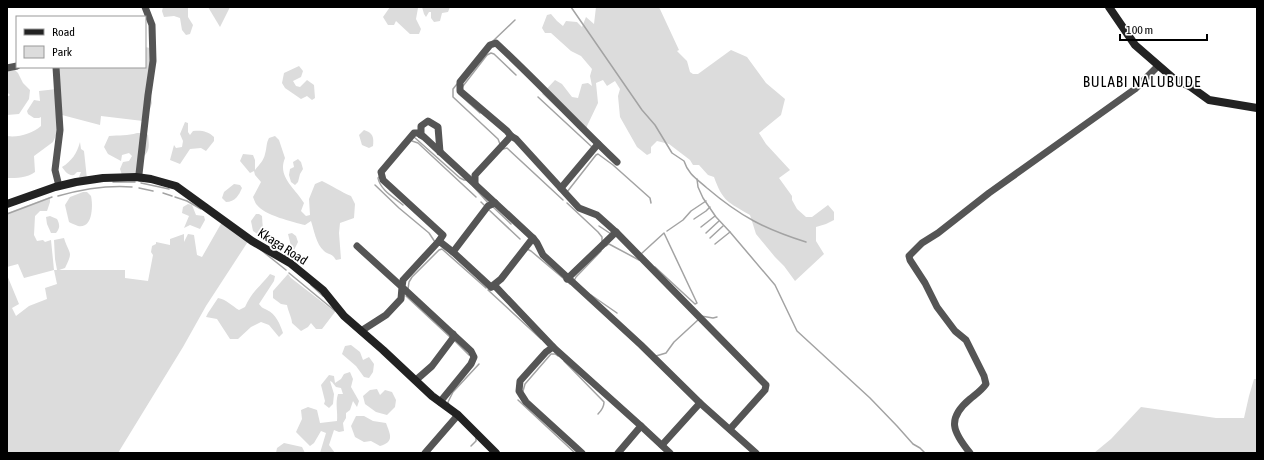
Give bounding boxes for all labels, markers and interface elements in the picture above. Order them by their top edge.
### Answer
legend [16,16,146,68]
scale bar [1120,16,1207,42]
text: 100 m [1126,23,1153,37]
text: Road [52,25,75,39]
text: Park [52,45,73,59]
district label: BULABI NALUBUDE [1083,73,1201,90]
street label: Kkaga Road [255,225,310,268]

